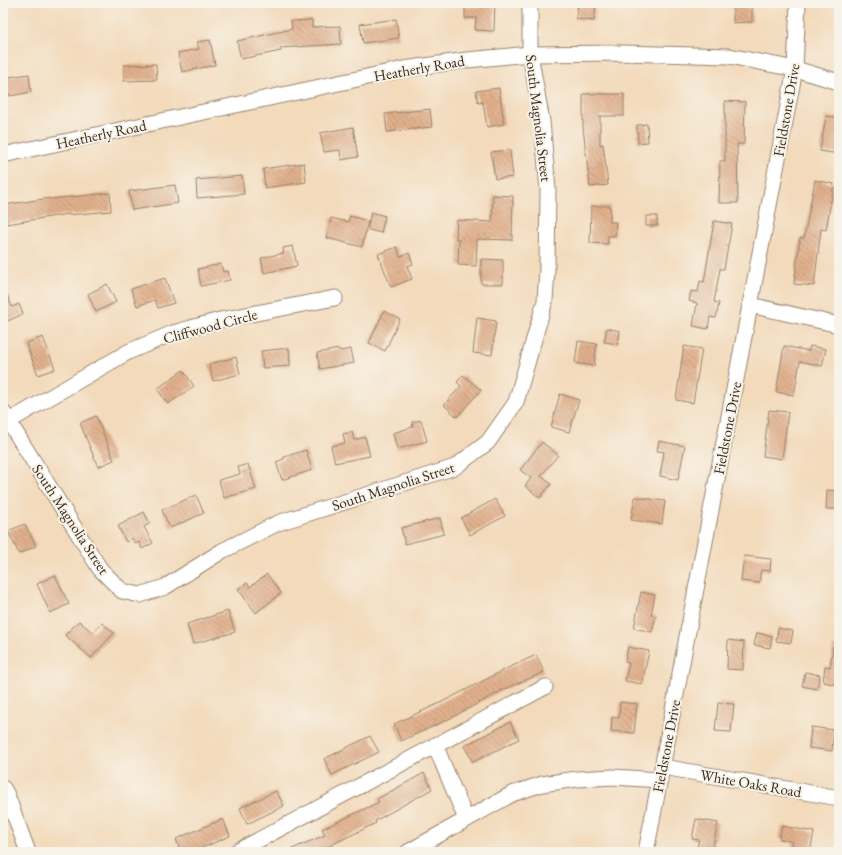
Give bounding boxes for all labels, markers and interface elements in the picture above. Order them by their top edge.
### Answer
street label: Heatherly Road [372,51,466,85]
street label: South Magnolia Street [522,53,556,183]
street label: Fieldstone Drive [768,62,804,158]
street label: Heatherly Road [54,115,148,153]
street label: Cliffwood Circle [161,304,259,348]
street label: Fieldstone Drive [709,380,745,476]
street label: South Magnolia Street [329,457,457,515]
street label: South Magnolia Street [28,460,114,578]
street label: Fieldstone Drive [648,698,684,794]
street label: White Oaks Road [699,765,803,801]

